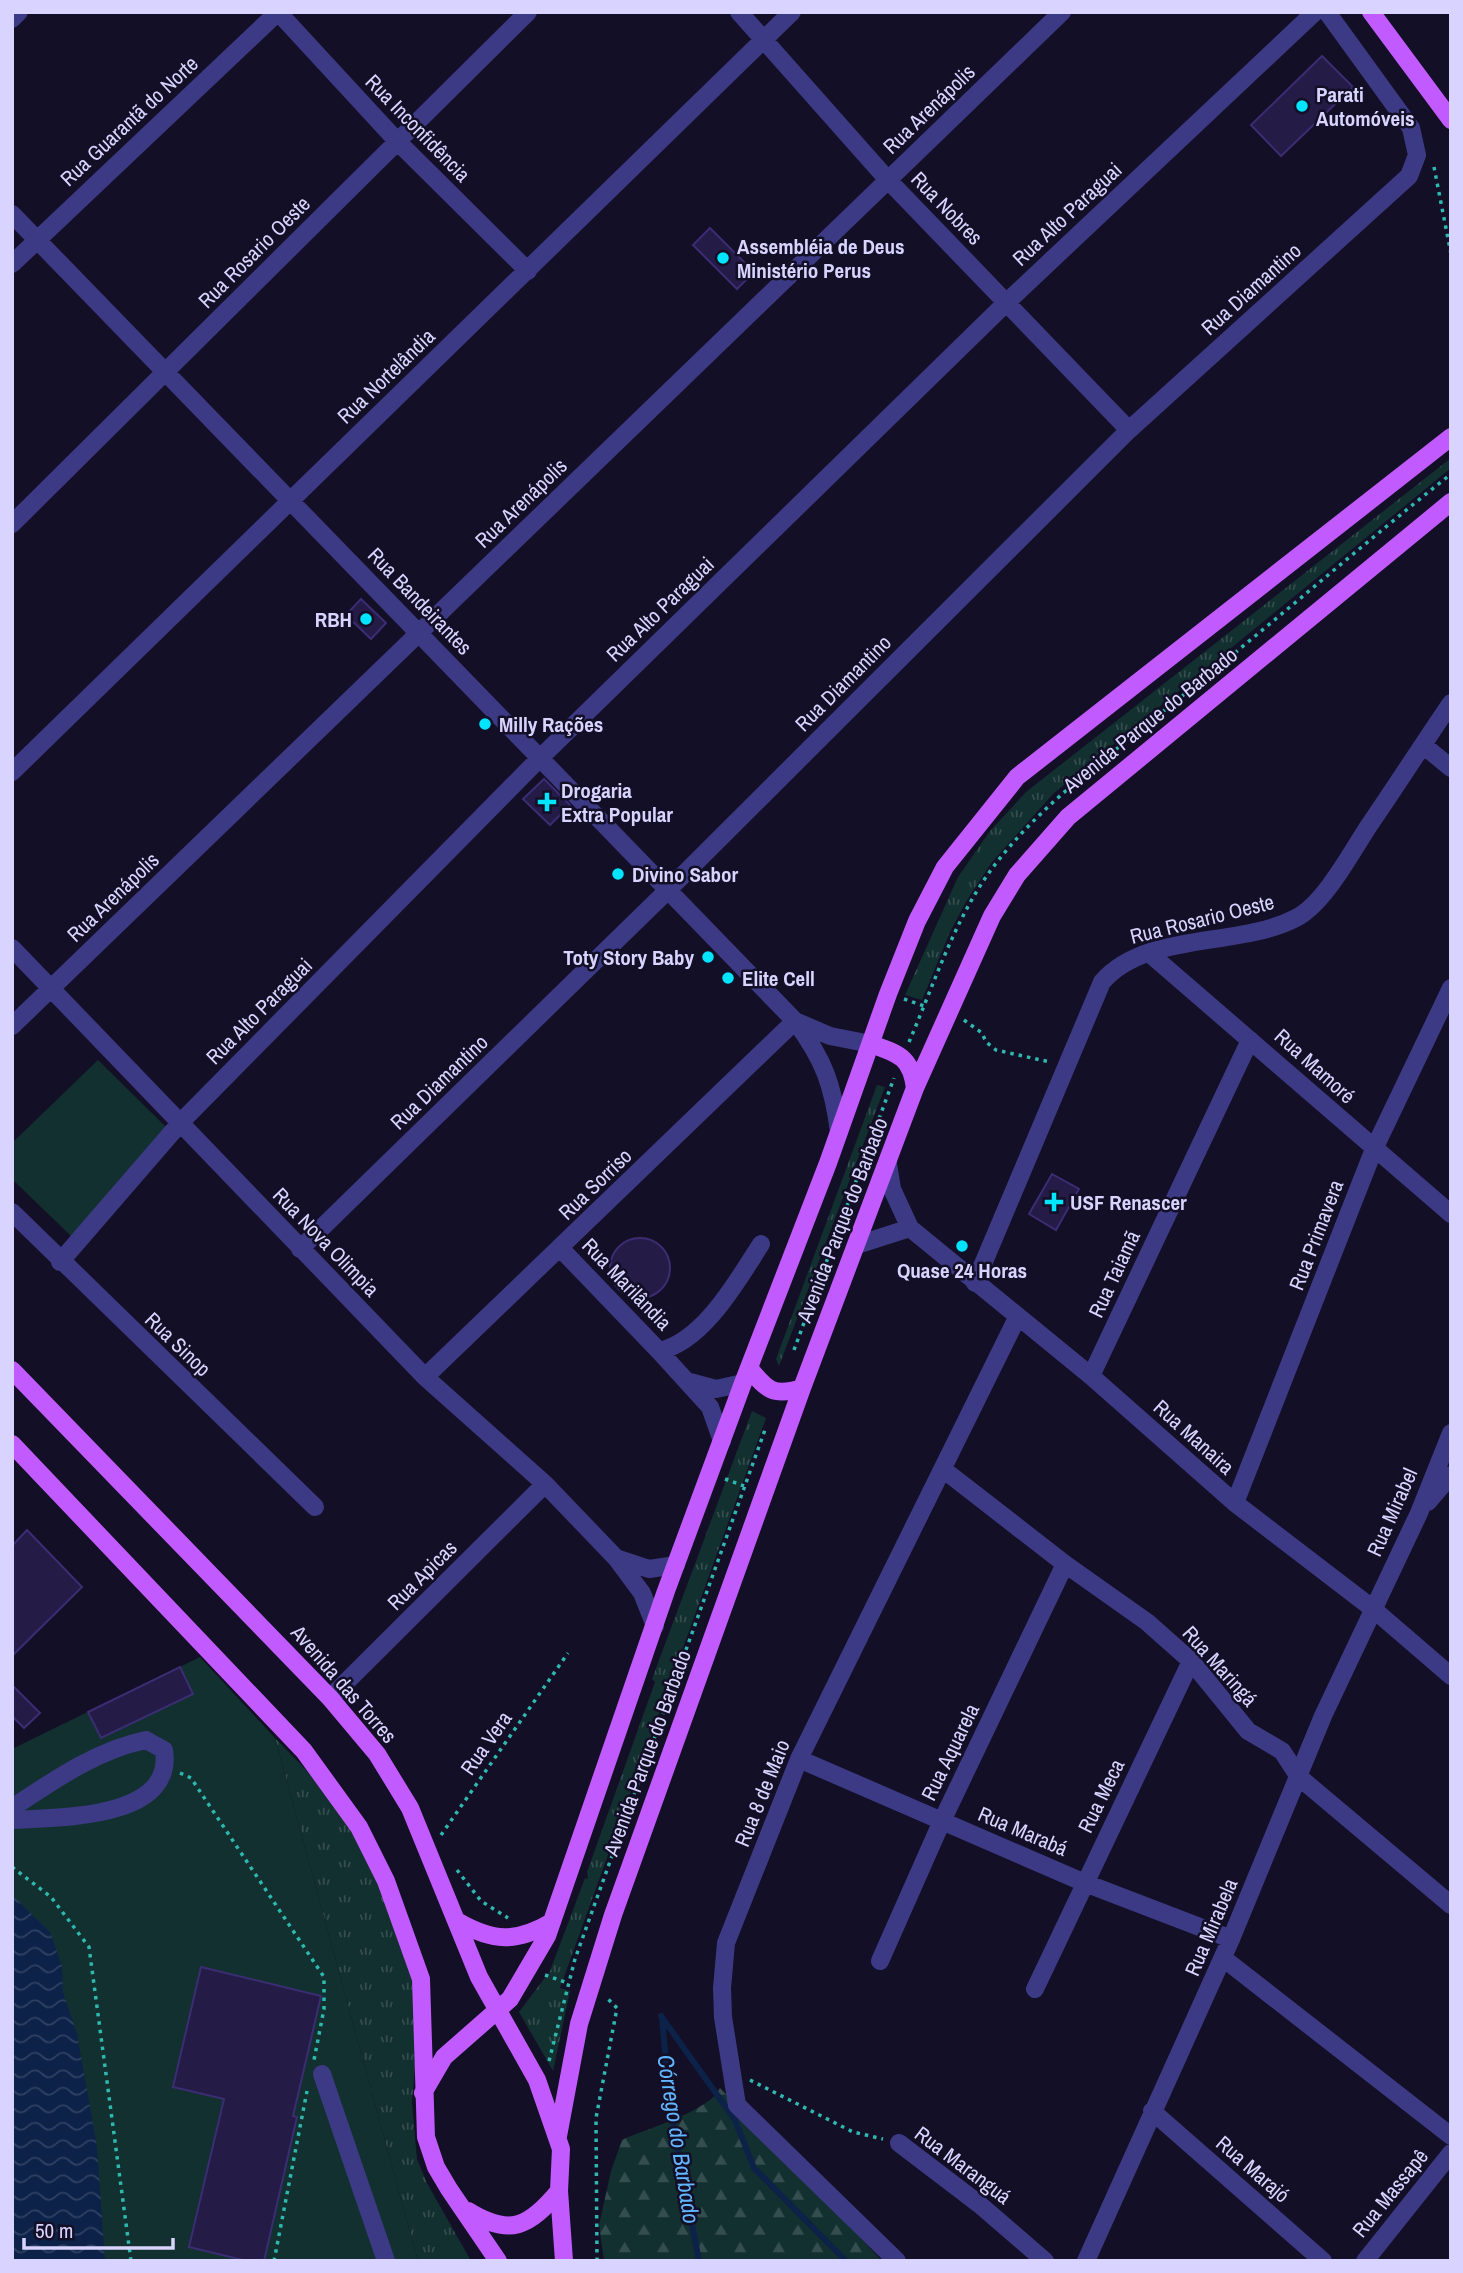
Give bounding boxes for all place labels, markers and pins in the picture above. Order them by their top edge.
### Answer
place label: Parati Automóveis [1316,80,1415,133]
marker: Parati Automóveis [1294,98,1310,114]
place label: Assembléia de Deus Ministério Perus [737,232,905,285]
marker: Assembléia de Deus Ministério Perus [715,250,731,266]
place label: RBH [315,605,352,634]
marker: RBH [358,611,374,627]
place label: Milly Rações [499,710,603,739]
marker: Milly Rações [477,716,493,732]
place label: Drogaria Extra Popular [561,776,673,829]
marker: Drogaria Extra Popular [539,794,555,810]
place label: Divino Sabor [632,860,739,889]
marker: Divino Sabor [610,866,626,882]
place label: Toty Story Baby [563,943,694,972]
marker: Toty Story Baby [700,949,716,965]
place label: Elite Cell [742,964,815,993]
marker: Elite Cell [720,970,736,986]
place label: USF Renascer [1070,1188,1187,1217]
marker: USF Renascer [1044,1192,1064,1212]
marker: Quase 24 Horas [954,1238,970,1254]
place label: Quase 24 Horas [897,1256,1027,1285]

